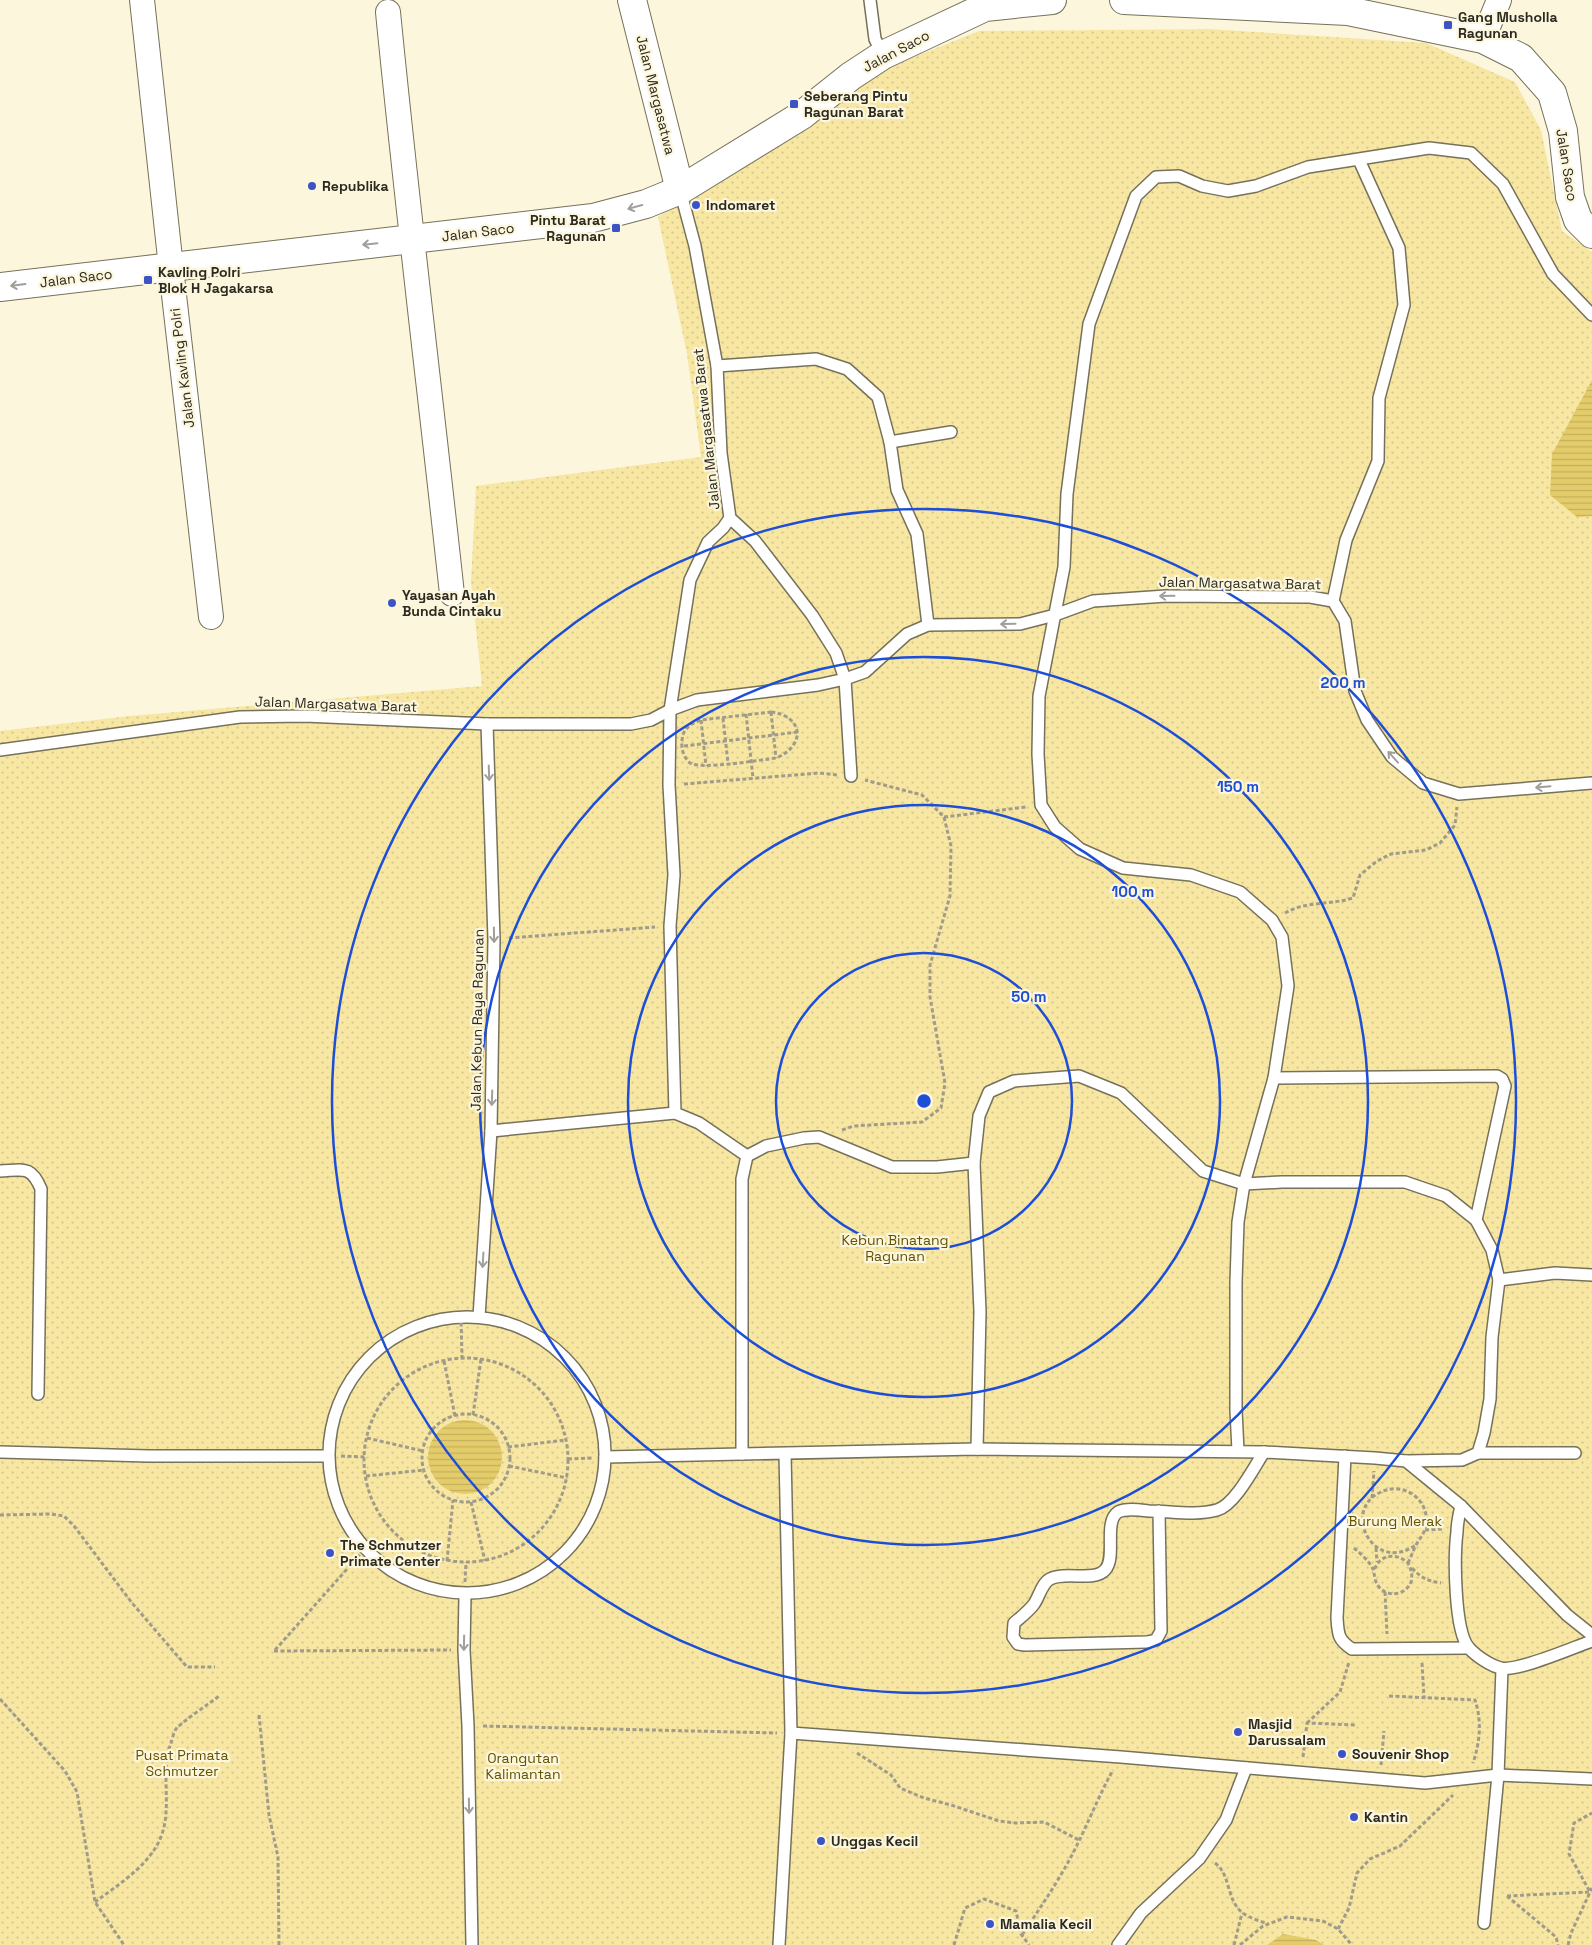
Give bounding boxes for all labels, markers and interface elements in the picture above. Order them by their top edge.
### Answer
place label: Gang Musholla Ragunan [1458,8,1558,42]
marker: Gang Musholla Ragunan [1442,19,1454,31]
street label: Jalan Saco [859,26,933,76]
street label: Jalan Margasatwa [632,33,680,157]
place label: Seberang Pintu Ragunan Barat [804,87,908,121]
marker: Seberang Pintu Ragunan Barat [788,98,800,110]
street label: Jalan Saco [1552,127,1582,203]
place label: Republika [322,177,389,195]
marker: Republika [306,180,318,192]
place label: Indomaret [706,196,775,214]
marker: Indomaret [690,199,702,211]
one-way arrow [627,203,643,212]
place label: Pintu Barat Ragunan [530,211,606,245]
street label: Jalan Saco [441,219,515,245]
marker: Pintu Barat Ragunan [610,222,622,234]
one-way arrow [363,239,379,249]
place label: Kavling Polri Blok H Jagakarsa [158,263,273,297]
street label: Jalan Saco [39,265,113,291]
marker: Kavling Polri Blok H Jagakarsa [142,274,154,286]
one-way arrow [10,280,26,290]
street label: Jalan Kavling Polri [166,307,198,429]
street label: Jalan Margasatwa Barat [689,347,723,511]
street label: Jalan Margasatwa Barat [1159,573,1321,593]
place label: Yayasan Ayah Bunda Cintaku [402,586,501,620]
one-way arrow [1159,591,1176,601]
marker: Yayasan Ayah Bunda Cintaku [386,597,398,609]
one-way arrow [1001,619,1017,629]
text: 200 m [1321,673,1365,692]
street label: Jalan Margasatwa Barat [255,692,417,716]
one-way arrow [1387,750,1399,763]
one-way arrow [484,764,494,781]
text: 150 m [1217,777,1259,796]
one-way arrow [1536,782,1552,792]
text: 100 m [1112,882,1154,901]
one-way arrow [489,927,499,943]
street label: Jalan Kebun Raya Ragunan [466,929,488,1111]
text: 50 m [1011,987,1047,1006]
one-way arrow [487,1090,496,1106]
centre of rings [915,1092,933,1110]
park label: Kebun Binatang Ragunan [841,1231,949,1265]
one-way arrow [479,1252,488,1268]
park label: Burung Merak [1348,1512,1442,1530]
place label: The Schmutzer Primate Center [340,1536,442,1570]
marker: The Schmutzer Primate Center [324,1547,336,1559]
one-way arrow [459,1635,469,1651]
place label: Masjid Darussalam [1248,1715,1326,1749]
marker: Masjid Darussalam [1232,1726,1244,1738]
place label: Souvenir Shop [1352,1745,1449,1763]
park label: Pusat Primata Schmutzer [135,1746,229,1780]
marker: Souvenir Shop [1336,1748,1348,1760]
park label: Orangutan Kalimantan [486,1749,560,1783]
one-way arrow [464,1798,474,1814]
place label: Kantin [1364,1808,1408,1826]
marker: Kantin [1348,1811,1360,1823]
place label: Unggas Kecil [831,1832,918,1850]
marker: Unggas Kecil [815,1835,827,1847]
place label: Mamalia Kecil [1000,1915,1092,1933]
marker: Mamalia Kecil [984,1918,996,1930]

